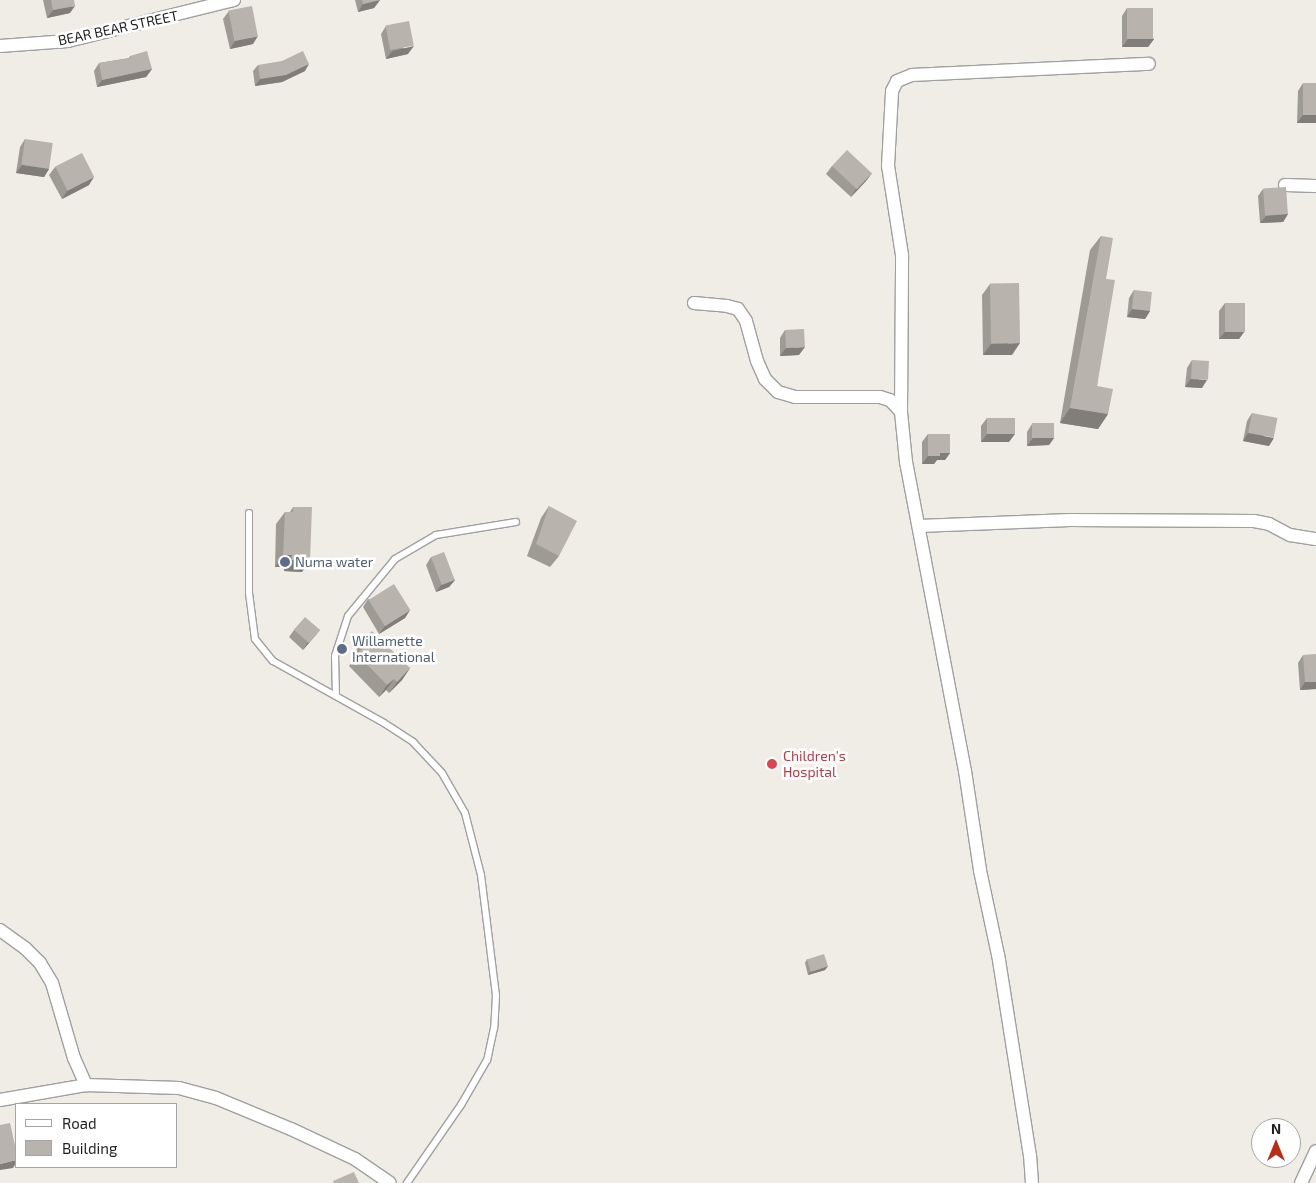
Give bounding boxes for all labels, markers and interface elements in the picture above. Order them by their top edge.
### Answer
street label: BEAR BEAR STREET [56,7,180,49]
place label: Numa water [295,554,374,570]
marker: Numa water [279,556,291,568]
place label: Willamette International [352,633,435,666]
marker: Willamette International [336,643,348,655]
place label: Children's Hospital [783,748,846,780]
marker: Children's Hospital [765,757,779,771]
legend [15,1103,178,1168]
text: Road [62,1114,97,1132]
north arrow [1251,1118,1301,1168]
text: N [1271,1120,1281,1137]
text: Building [62,1139,117,1157]

